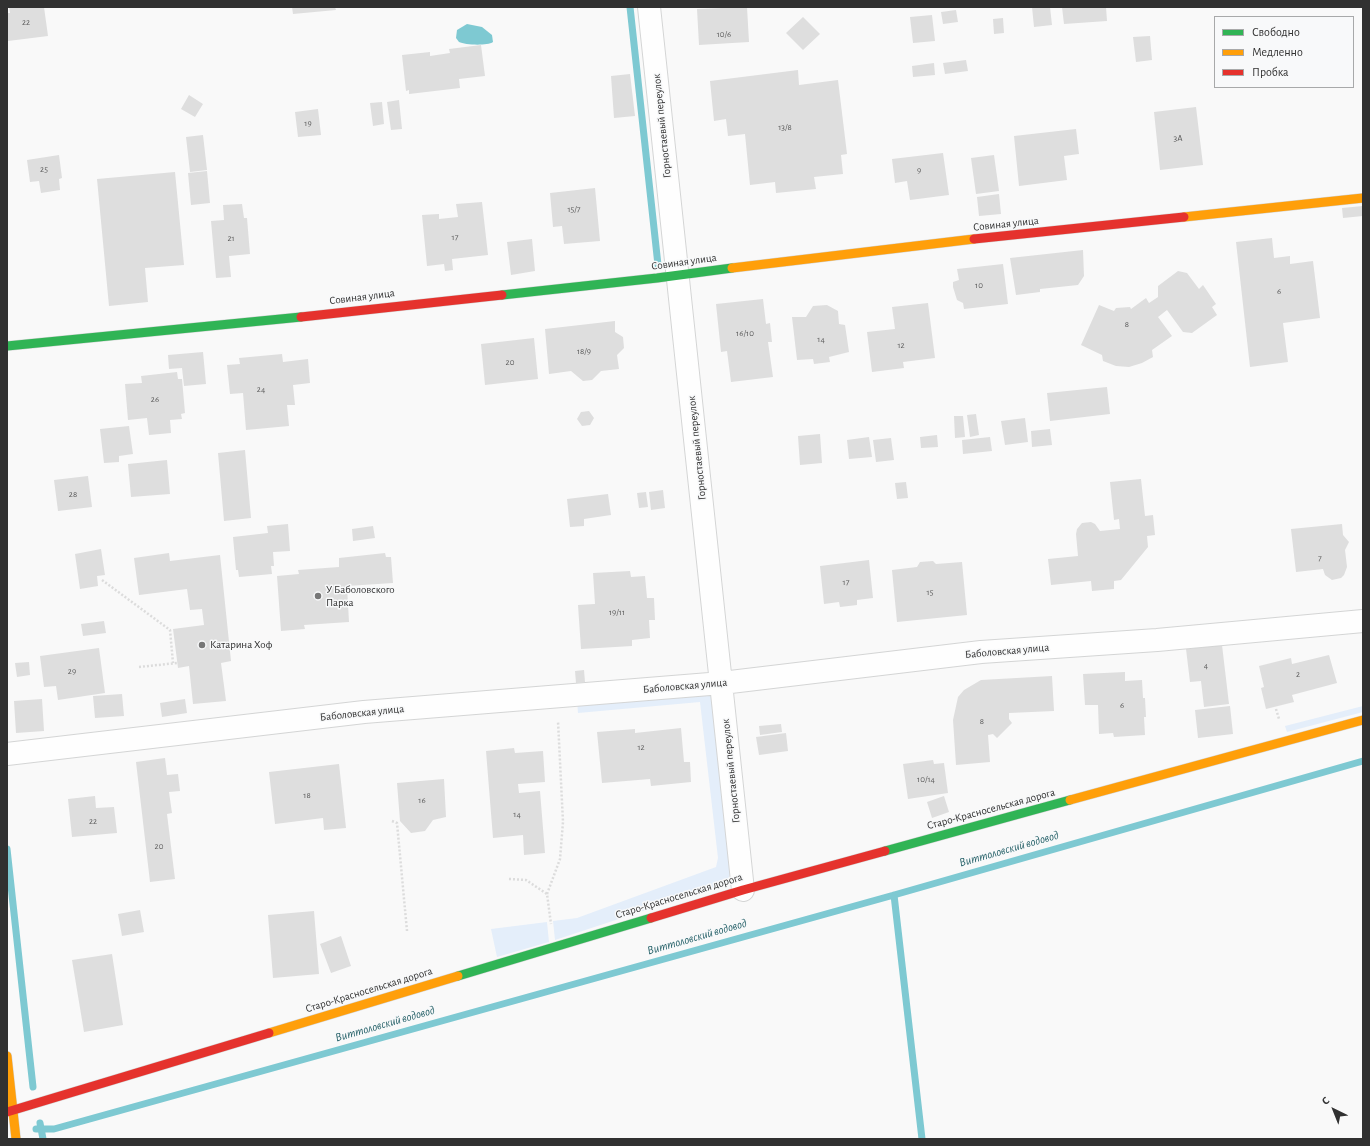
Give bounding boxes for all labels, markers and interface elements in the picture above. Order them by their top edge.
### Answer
legend [1214,16,1354,88]
house number: 22 [22,17,30,27]
text: Свободно [1252,26,1300,38]
house number: 10/6 [717,29,731,39]
text: Медленно [1252,46,1303,58]
text: Пробка [1252,66,1289,78]
street label: Горностаевый переулок [650,73,674,179]
house number: 19 [304,118,312,128]
house number: 13/8 [778,122,792,132]
house number: 3А [1174,133,1182,143]
house number: 25 [40,164,48,174]
house number: 9 [917,165,921,175]
house number: 15/7 [567,204,581,214]
street label: Совиная улица [973,214,1039,234]
house number: 17 [452,232,458,242]
house number: 21 [227,233,235,243]
street label: Совиная улица [650,251,718,273]
house number: 10 [975,280,983,290]
street label: Совиная улица [329,286,395,308]
house number: 6 [1277,286,1281,296]
house number: 8 [1125,319,1129,329]
house number: 16/10 [736,328,754,338]
house number: 14 [817,334,825,344]
house number: 12 [897,340,905,350]
house number: 18/9 [577,346,591,356]
house number: 20 [506,357,514,367]
house number: 24 [257,384,265,394]
house number: 26 [151,394,159,404]
street label: Горностаевый переулок [685,395,709,501]
house number: 28 [69,489,77,499]
house number: 7 [1318,553,1322,563]
house number: 17 [843,577,849,587]
place label: У Баболовского Парка [326,583,395,609]
house number: 15 [927,587,933,597]
marker: У Баболовского Парка [313,591,323,601]
house number: 19/11 [609,607,625,617]
place label: Катарина Хоф [210,638,272,652]
marker: Катарина Хоф [197,640,207,650]
street label: Баболовская улица [964,641,1050,661]
house number: 4 [1204,660,1208,670]
house number: 29 [68,666,76,676]
house number: 2 [1296,669,1300,679]
street label: Баболовская улица [642,676,728,696]
house number: 6 [1120,700,1124,710]
street label: Баболовская улица [319,702,405,724]
house number: 8 [980,716,984,726]
street label: Горностаевый переулок [719,718,743,824]
house number: 12 [637,742,645,752]
house number: 10/14 [917,774,935,784]
street label: Старо-Красносельская дорога [926,786,1056,832]
house number: 18 [303,790,311,800]
house number: 16 [418,795,426,805]
house number: 14 [513,809,521,819]
house number: 22 [89,816,97,826]
water label: Виттоловский водовод [958,828,1060,870]
house number: 20 [155,841,163,851]
street label: Старо-Красносельская дорога [614,870,744,922]
water label: Виттоловский водовод [646,916,748,958]
street label: Старо-Красносельская дорога [304,964,434,1016]
water label: Виттоловский водовод [334,1003,436,1045]
north arrow [1314,1090,1354,1130]
text: С [1319,1095,1331,1107]

